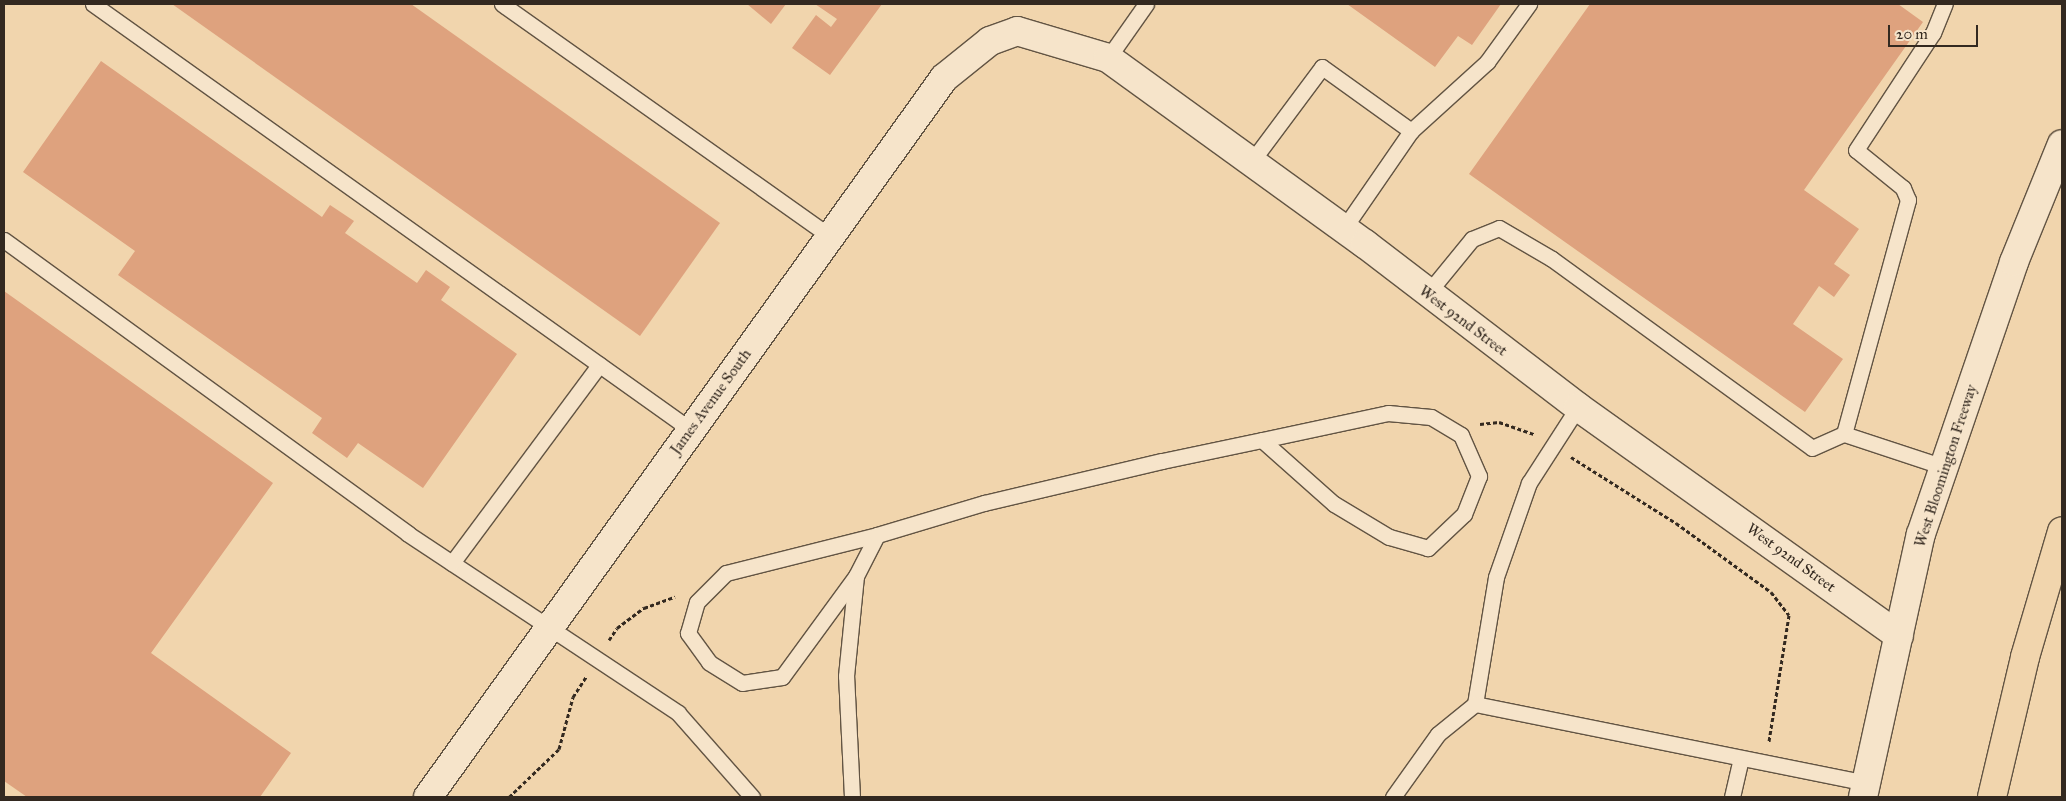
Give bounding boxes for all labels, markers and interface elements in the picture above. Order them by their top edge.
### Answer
scale bar [1891,15,1981,47]
text: 20 m [1896,25,1928,43]
street label: West 92nd Street [1415,282,1511,360]
street label: James Avenue South [667,346,755,458]
street label: West Bloomington Freeway [1911,383,1981,549]
street label: West 92nd Street [1743,520,1839,596]

